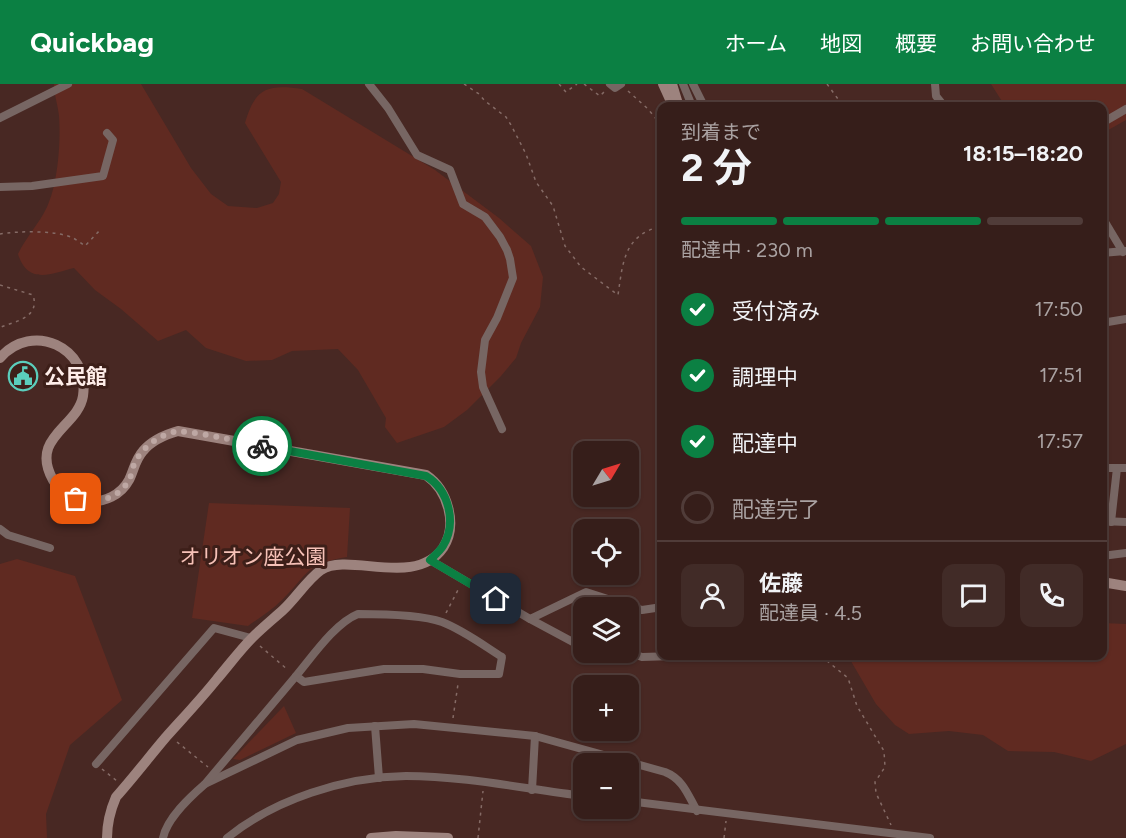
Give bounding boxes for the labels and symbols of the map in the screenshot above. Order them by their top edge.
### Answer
public building icon: 公民館 [7,360,39,392]
place label: 公民館 [44,364,107,389]
courier [232,416,292,476]
north arrow [573,441,639,507]
pin [50,473,101,524]
park label: オリオン座公園 [180,544,327,569]
pin [470,573,521,624]

